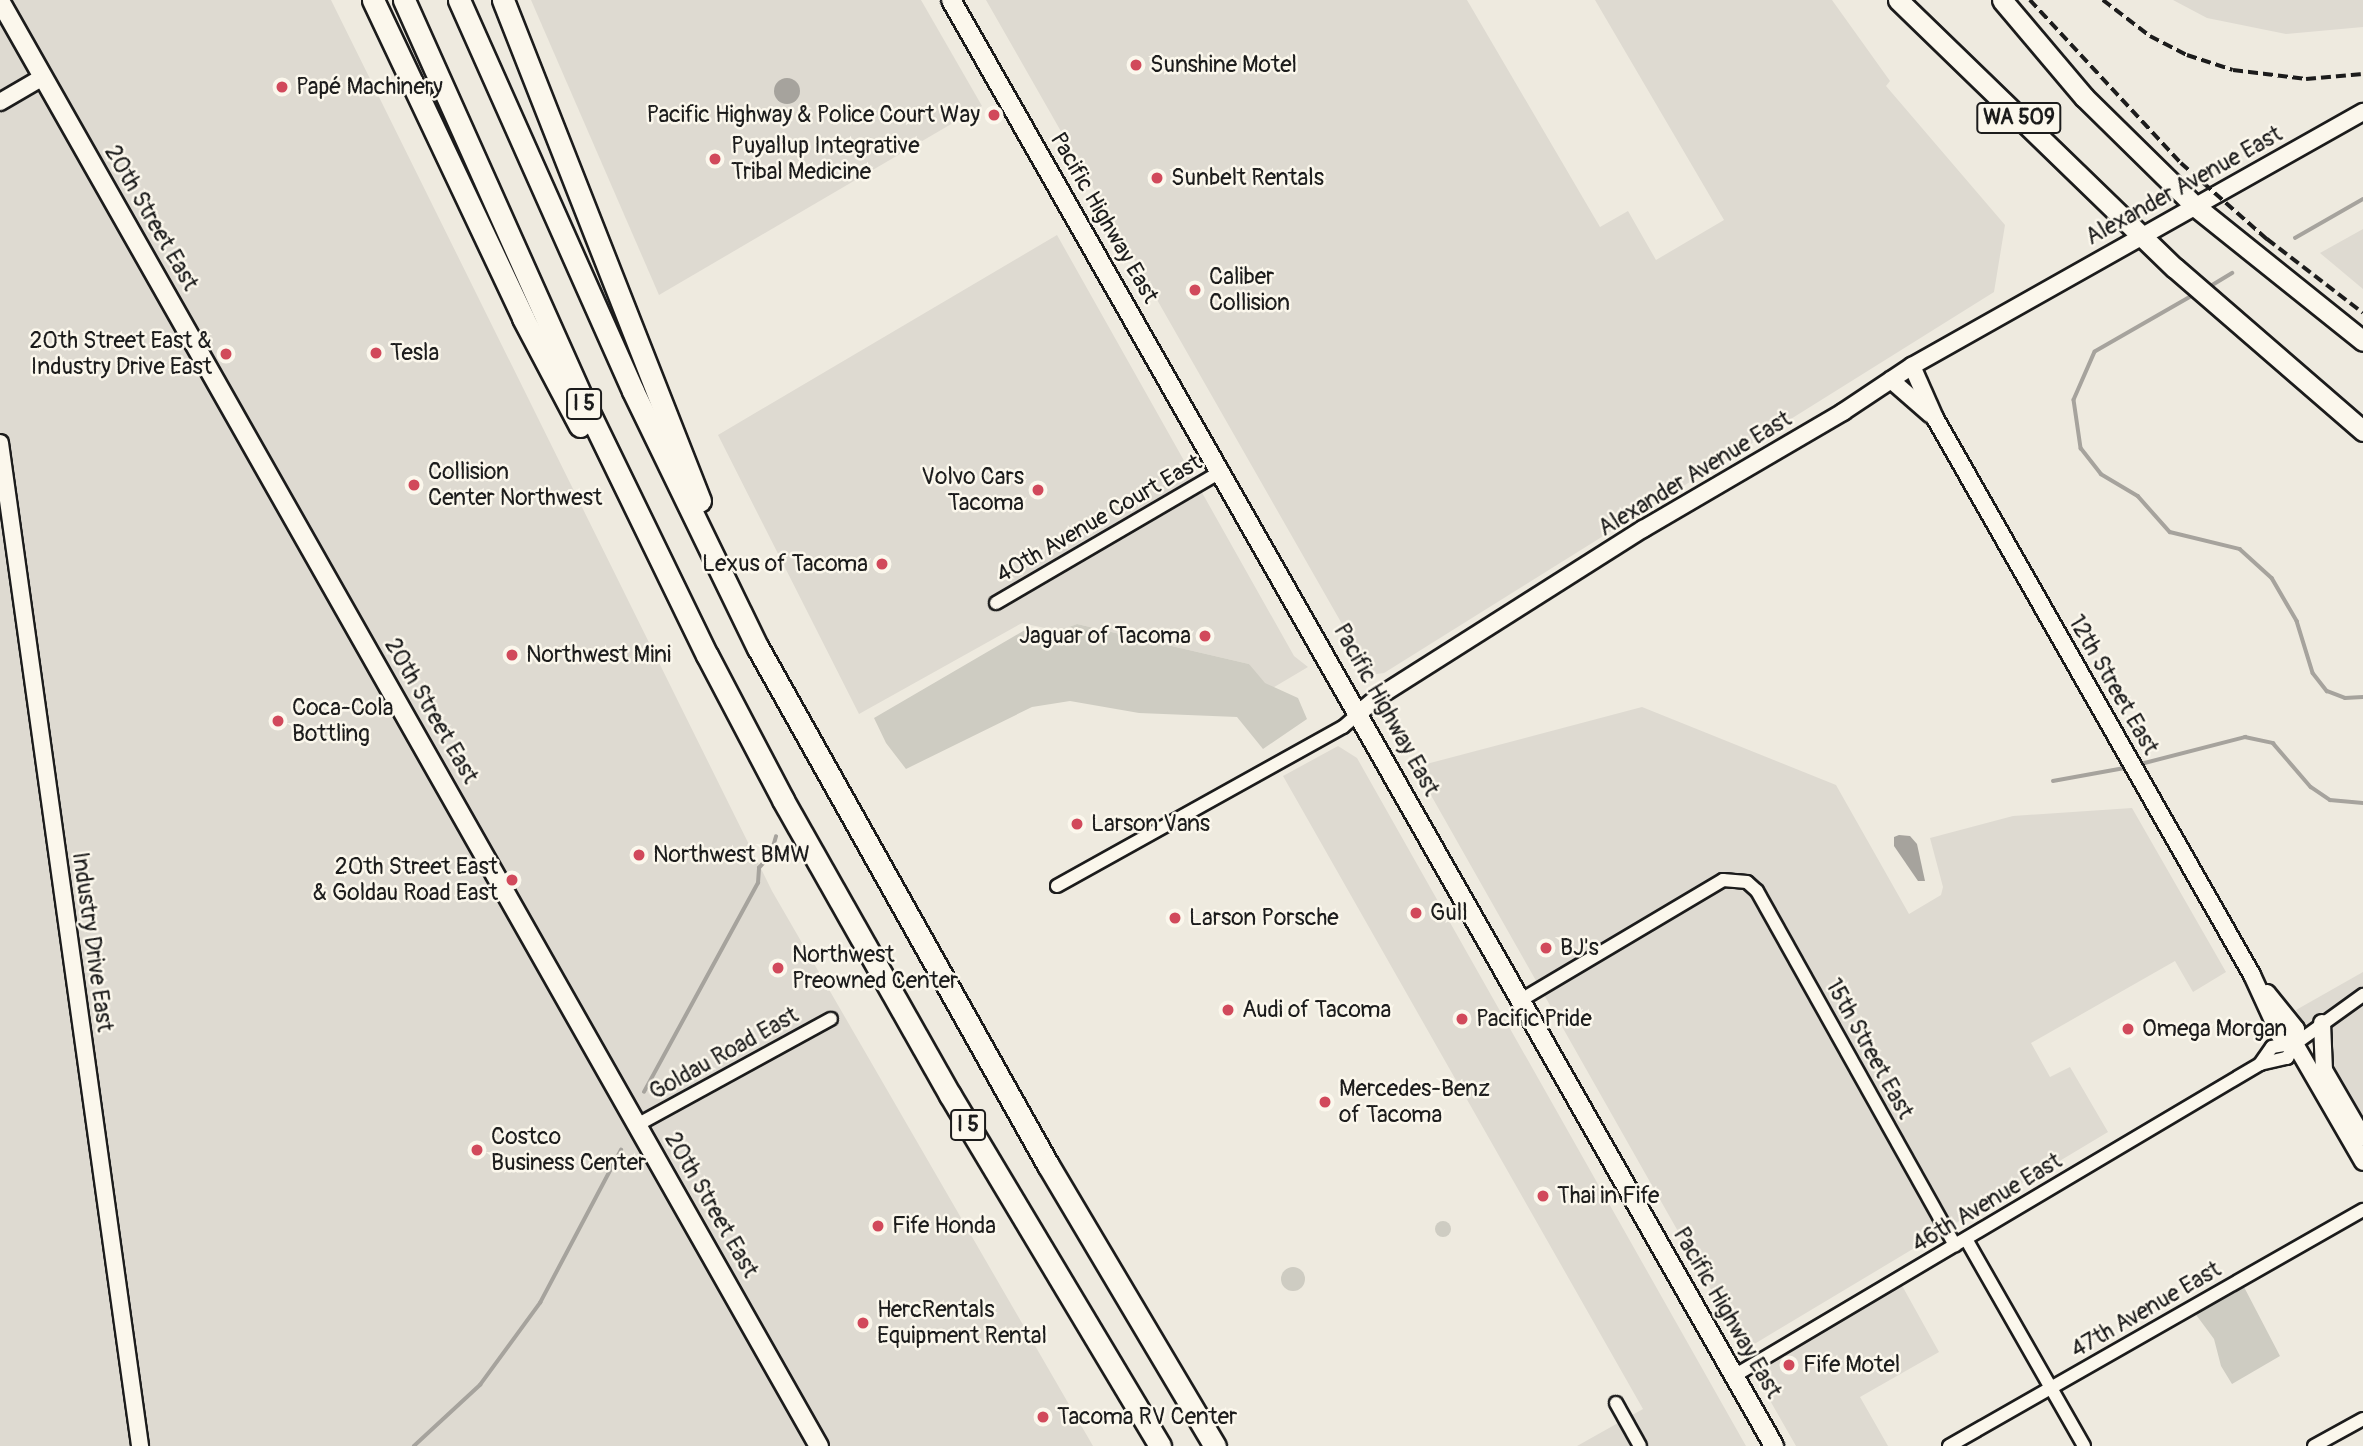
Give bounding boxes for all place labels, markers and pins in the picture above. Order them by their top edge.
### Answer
place label: Sunshine Motel [1150,51,1297,79]
marker: Sunshine Motel [1128,57,1144,73]
place label: Papé Machinery [296,73,443,101]
marker: Papé Machinery [274,79,290,95]
place label: Pacific Highway & Police Court Way [647,101,980,129]
marker: Pacific Highway & Police Court Way [986,107,1002,123]
place label: Puyallup Integrative Tribal Medicine [731,132,920,186]
marker: Puyallup Integrative Tribal Medicine [705,149,725,169]
place label: Sunbelt Rentals [1171,164,1324,192]
marker: Sunbelt Rentals [1149,170,1165,186]
place label: Caliber Collision [1209,263,1290,317]
marker: Caliber Collision [1187,282,1203,298]
place label: 20th Street East & Industry Drive East [29,327,212,381]
place label: Tesla [390,339,439,367]
marker: Tesla [368,345,384,361]
marker: 20th Street East & Industry Drive East [218,346,234,362]
place label: Collision Center Northwest [428,458,602,512]
place label: Volvo Cars Tacoma [921,463,1024,517]
marker: Collision Center Northwest [406,477,422,493]
marker: Volvo Cars Tacoma [1030,482,1046,498]
place label: Lexus of Tacoma [702,550,868,578]
marker: Lexus of Tacoma [874,556,890,572]
place label: Jaguar of Tacoma [1019,622,1191,650]
marker: Jaguar of Tacoma [1197,628,1213,644]
place label: Northwest Mini [526,641,671,669]
marker: Northwest Mini [504,647,520,663]
place label: Coca-Cola Bottling [292,694,393,748]
marker: Coca-Cola Bottling [270,713,286,729]
place label: Larson Vans [1091,810,1210,838]
marker: Larson Vans [1069,816,1085,832]
place label: Northwest BMW [653,841,810,869]
marker: Northwest BMW [631,847,647,863]
place label: 20th Street East & Goldau Road East [313,853,498,907]
marker: 20th Street East & Goldau Road East [504,872,520,888]
place label: Gull [1430,899,1468,927]
place label: Larson Porsche [1189,904,1339,932]
marker: Gull [1408,905,1424,921]
marker: Larson Porsche [1167,910,1183,926]
place label: BJ's [1560,934,1599,962]
marker: BJ's [1538,940,1554,956]
place label: Northwest Preowned Center [792,941,958,995]
marker: Northwest Preowned Center [770,960,786,976]
place label: Audi of Tacoma [1242,996,1391,1024]
marker: Audi of Tacoma [1220,1002,1236,1018]
place label: Pacific Pride [1476,1005,1592,1033]
marker: Pacific Pride [1454,1011,1470,1027]
place label: Omega Morgan [2142,1015,2287,1043]
marker: Omega Morgan [2120,1021,2136,1037]
place label: Mercedes-Benz of Tacoma [1339,1075,1490,1129]
marker: Mercedes-Benz of Tacoma [1317,1094,1333,1110]
place label: Costco Business Center [491,1123,646,1177]
marker: Costco Business Center [469,1142,485,1158]
place label: Thai in Fife [1557,1182,1659,1210]
marker: Thai in Fife [1535,1188,1551,1204]
place label: Fife Honda [892,1212,996,1240]
marker: Fife Honda [870,1218,886,1234]
place label: HercRentals Equipment Rental [877,1296,1047,1350]
marker: HercRentals Equipment Rental [855,1315,871,1331]
place label: Fife Motel [1803,1351,1900,1379]
marker: Fife Motel [1781,1357,1797,1373]
place label: Tacoma RV Center [1057,1403,1237,1431]
marker: Tacoma RV Center [1035,1409,1051,1425]

